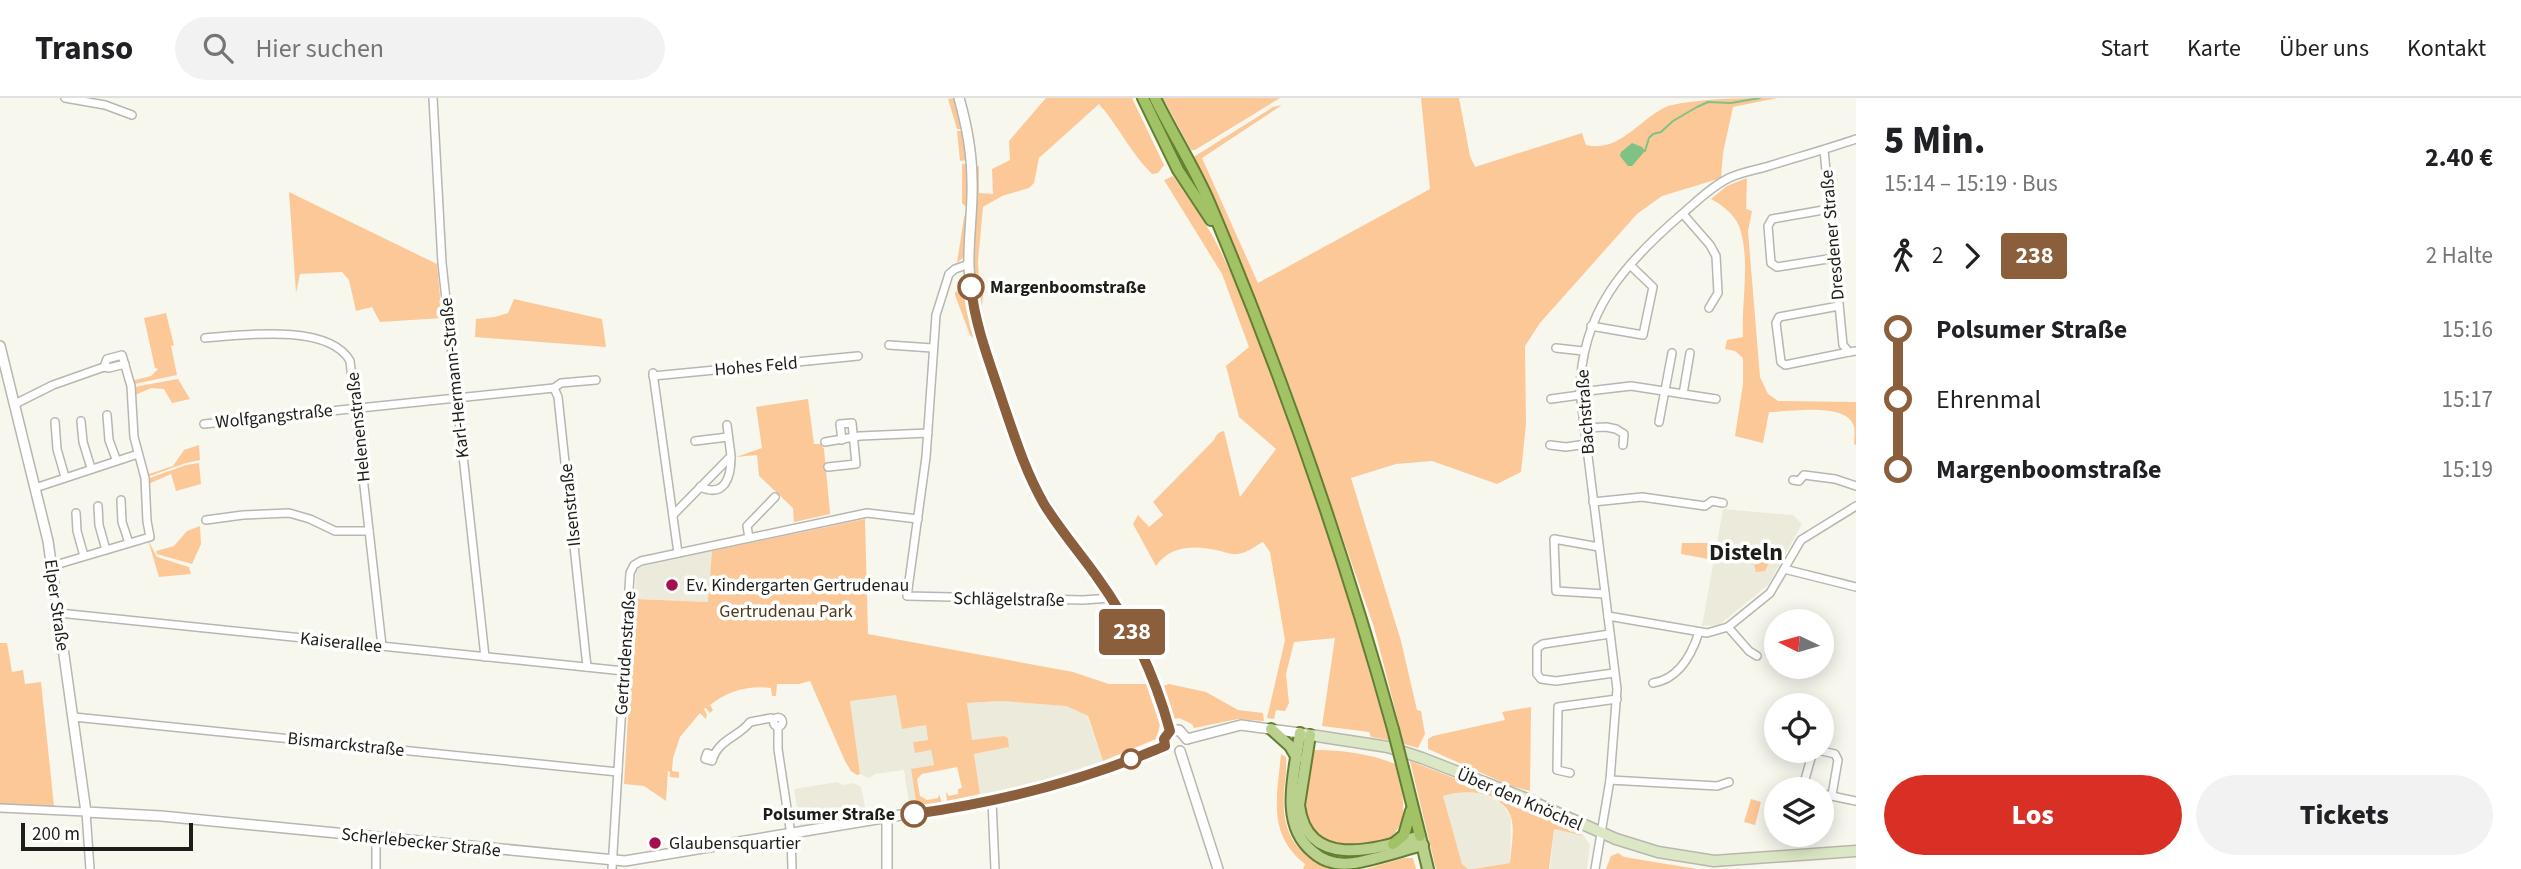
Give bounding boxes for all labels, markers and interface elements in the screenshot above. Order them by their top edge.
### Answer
search box [175,17,665,80]
text: Transo [35,25,133,72]
icon: search [199,29,237,67]
text: Hier suchen [255,30,384,67]
text: Start [2101,31,2149,66]
text: Karte [2187,31,2241,66]
text: Über uns [2279,31,2369,66]
text: Kontakt [2407,31,2486,66]
text: 5 Min. [1884,114,1986,168]
text: 2.40 € [2425,139,2493,176]
text: 15:14 – 15:19 · Bus [1884,167,2058,200]
street label: Dresdener Straße [1814,169,1851,301]
icon: walk [1884,237,1922,275]
icon: forward [1953,237,1991,275]
text: 238 [2015,238,2053,273]
text: 2 [1932,239,1943,272]
text: 2 Halte [2426,239,2493,272]
marker: Margenboomstraße [958,274,984,300]
place label: Margenboomstraße [990,275,1146,300]
street label: Karl-Hermann-Straße [434,296,475,459]
text: Polsumer Straße [1936,311,2127,348]
text: 15:16 [2442,313,2493,346]
street label: Hohes Feld [713,350,799,383]
street label: Bachstraße [1570,369,1601,455]
street label: Helenenstraße [340,371,377,483]
text: Ehrenmal [1936,381,2041,418]
text: 15:17 [2442,383,2493,416]
street label: Wolfgangstraße [214,398,334,435]
text: Margenboomstraße [1936,451,2162,488]
text: 15:19 [2442,453,2493,486]
street label: Ilsenstraße [554,462,587,548]
district label: Disteln [1709,535,1783,570]
street label: Elper Straße [38,558,75,653]
place label: Ev. Kindergarten Gertrudenau [686,573,909,598]
marker: Ev. Kindergarten Gertrudenau [664,577,680,593]
street label: Schlägelstraße [953,586,1065,613]
street label: Gertrudenstraße [609,590,642,716]
park label: Gertrudenau Park [719,599,853,624]
line badge: 238 [1092,609,1172,655]
north arrow [1764,609,1834,679]
map controls [1764,609,1834,847]
text: 238 [1113,614,1151,649]
street label: Kaiserallee [299,626,383,659]
button: locate [1764,693,1834,763]
street label: Bismarckstraße [286,726,406,763]
unlabelled marker [1121,749,1141,769]
street label: Über den Knöchel [1453,762,1586,837]
button: Los [1884,775,2182,855]
button: Tickets [2196,775,2493,855]
button: layers [1764,777,1834,847]
marker: Polsumer Straße [901,801,927,827]
place label: Polsumer Straße [763,802,895,827]
scale bar [21,820,192,852]
text: 200 m [32,821,80,848]
street label: Scherlebecker Straße [340,822,502,863]
place label: Glaubensquartier [669,831,801,856]
marker: Glaubensquartier [647,835,663,851]

